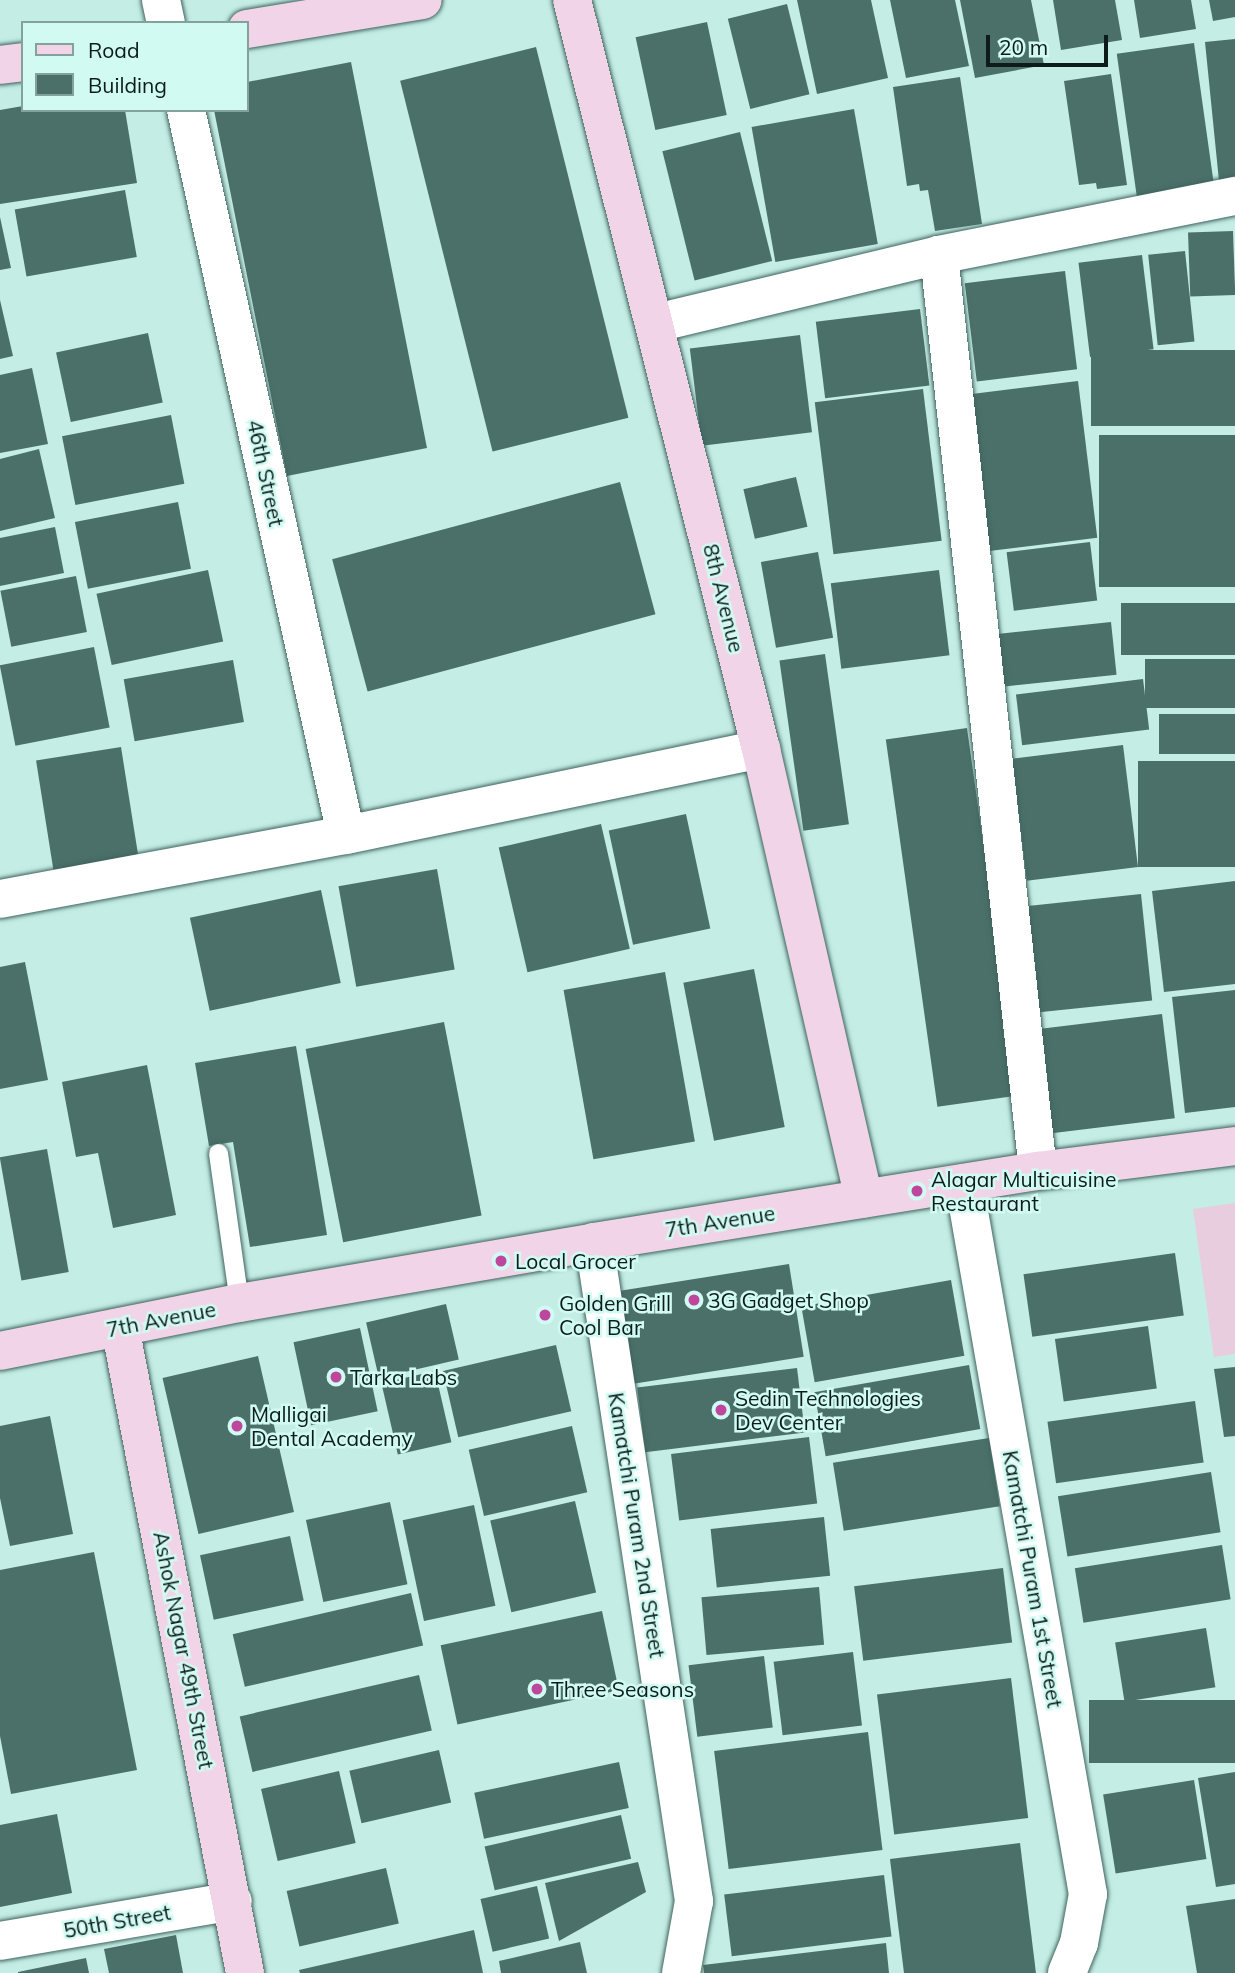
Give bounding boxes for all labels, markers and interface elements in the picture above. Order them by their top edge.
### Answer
legend [21,21,248,112]
scale bar [990,21,1112,65]
text: 20 m [999,34,1048,60]
text: Road [88,37,139,63]
text: Building [88,72,167,98]
street label: 46th Street [242,417,290,529]
street label: 8th Avenue [698,541,750,655]
place label: Alagar Multicuisine Restaurant [931,1166,1117,1216]
marker: Alagar Multicuisine Restaurant [909,1183,925,1199]
street label: 7th Avenue [663,1200,777,1242]
place label: Local Grocer [515,1248,636,1274]
marker: Local Grocer [493,1253,509,1269]
place label: 3G Gadget Shop [708,1287,869,1313]
place label: Golden Grill Cool Bar [559,1290,671,1340]
marker: 3G Gadget Shop [686,1292,702,1308]
street label: 7th Avenue [104,1296,218,1342]
marker: Golden Grill Cool Bar [537,1307,553,1323]
place label: Tarka Labs [350,1364,457,1390]
marker: Tarka Labs [328,1369,344,1385]
place label: Sedin Technologies Dev Center [735,1385,921,1435]
street label: Kamatchi Puram 2nd Street [604,1391,670,1659]
place label: Malligai Dental Academy [251,1401,413,1451]
marker: Sedin Technologies Dev Center [713,1402,729,1418]
marker: Malligai Dental Academy [229,1418,245,1434]
street label: Kamatchi Puram 1st Street [998,1448,1068,1710]
street label: Ashok Nagar 49th Street [149,1529,219,1771]
place label: Three Seasons [551,1676,694,1702]
marker: Three Seasons [529,1681,545,1697]
street label: 50th Street [61,1899,173,1943]

